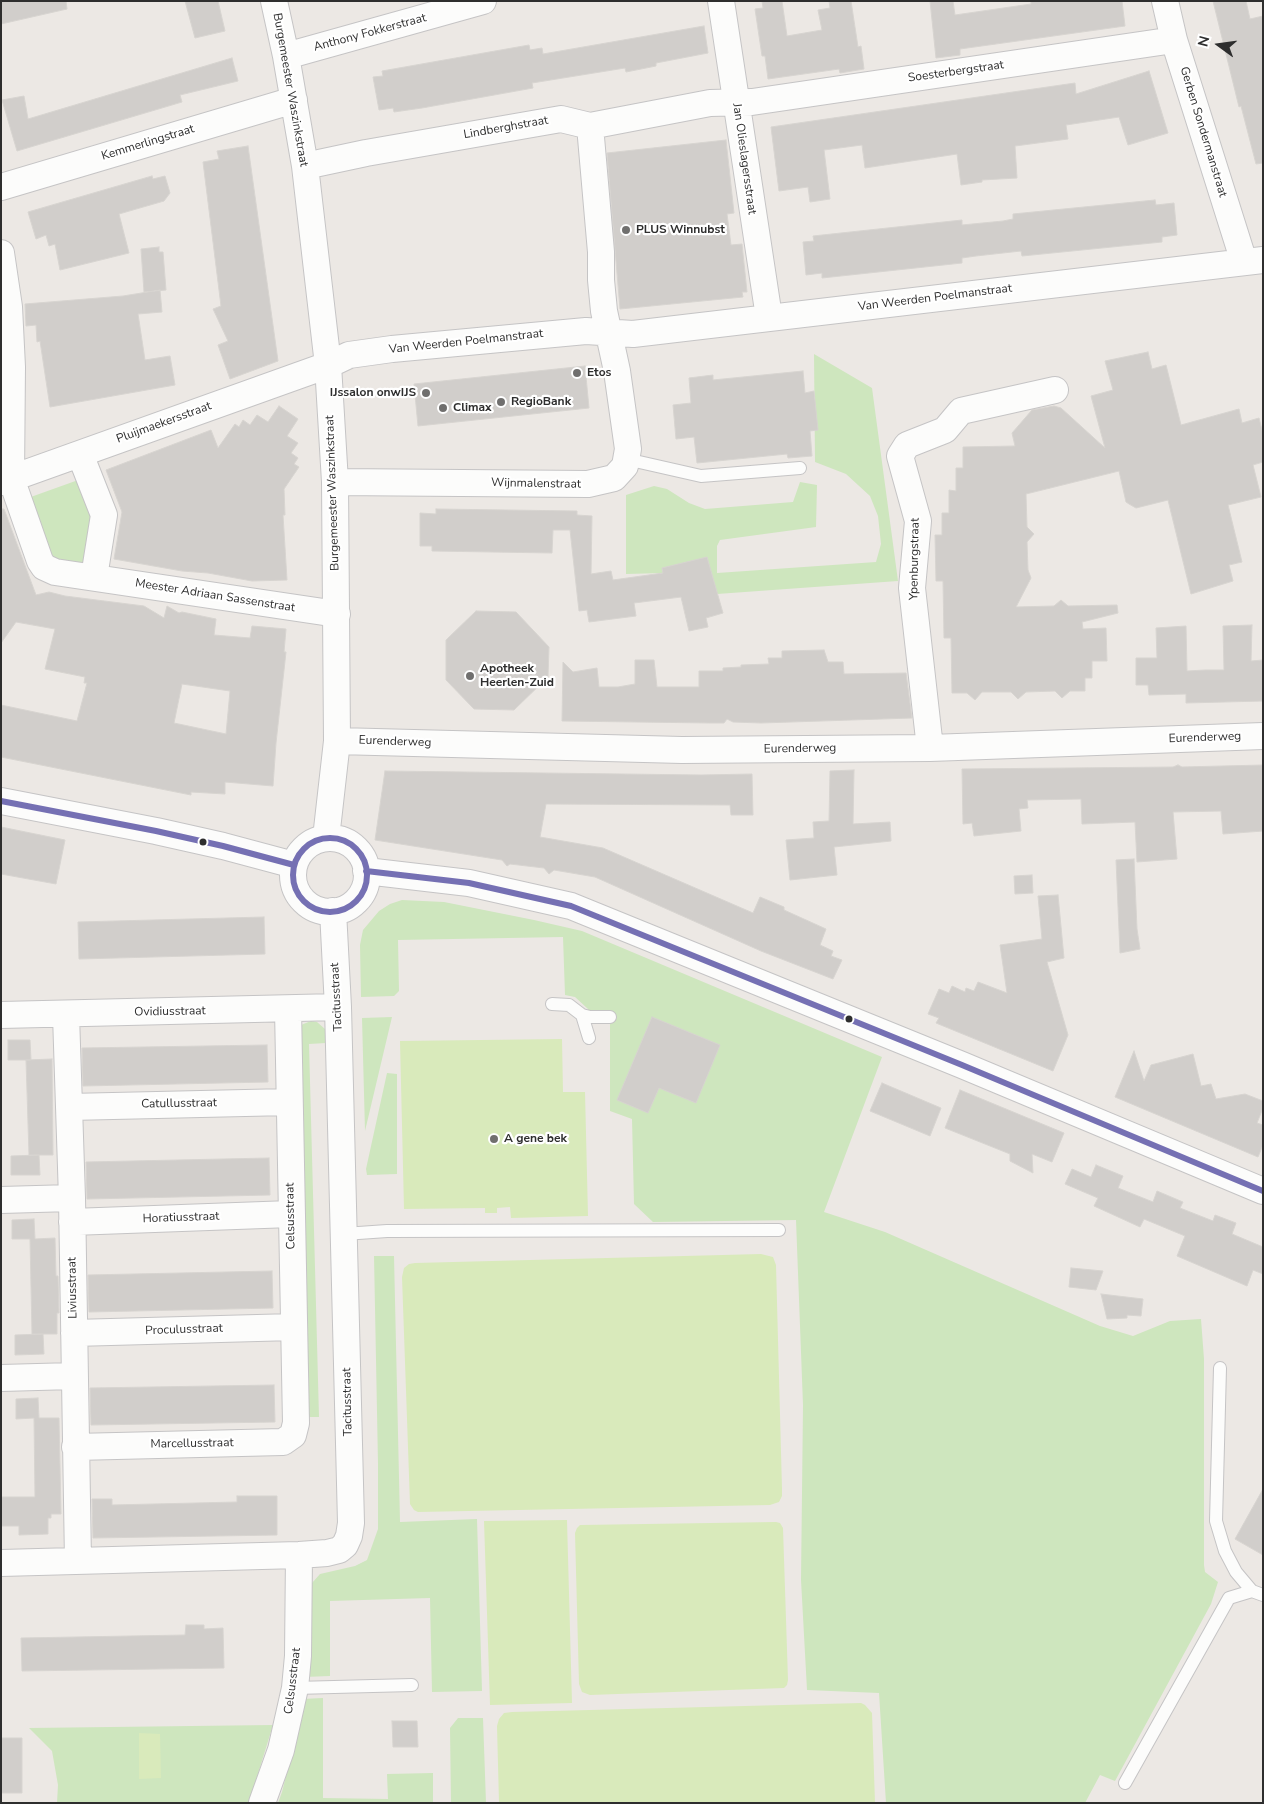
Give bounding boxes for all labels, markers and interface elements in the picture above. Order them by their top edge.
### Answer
street label: Anthony Fokkerstraat [312,11,428,55]
street label: Burgemeester Waszinkstraat [269,12,311,168]
north arrow [1194,20,1244,70]
text: N [1193,34,1214,49]
street label: Soesterbergstraat [907,58,1005,86]
street label: Gerben Sondermanstraat [1176,65,1230,199]
street label: Jan Olieslagersstraat [729,102,759,216]
street label: Lindberghstraat [463,113,549,143]
street label: Kemmerlingstraat [100,122,196,164]
place label: PLUS Winnubst [636,223,725,237]
marker: PLUS Winnubst [620,224,632,236]
street label: Van Weerden Poelmanstraat [857,281,1013,315]
street label: Van Weerden Poelmanstraat [388,327,544,357]
place label: Etos [587,366,611,380]
marker: Etos [571,367,583,379]
place label: IJssalon onwIJS [330,386,416,400]
marker: IJssalon onwIJS [420,387,432,399]
place label: RegioBank [511,395,571,409]
marker: RegioBank [495,396,507,408]
street label: Pluijmaekersstraat [115,399,213,447]
place label: Climax [453,401,492,415]
marker: Climax [437,402,449,414]
street label: Burgemeester Waszinkstraat [323,415,343,571]
street label: Wijnmalenstraat [491,476,581,492]
street label: Ypenburgstraat [907,518,923,600]
street label: Meester Adriaan Sassenstraat [134,576,296,616]
place label: Apotheek Heerlen-Zuid [480,662,554,690]
marker: Apotheek Heerlen-Zuid [464,670,476,682]
street label: Eurenderweg [1168,730,1242,746]
street label: Eurenderweg [358,734,432,750]
street label: Eurenderweg [764,741,836,757]
unlabelled marker [198,837,208,847]
street label: Tacitusstraat [328,962,346,1032]
street label: Ovidiusstraat [134,1004,206,1020]
unlabelled marker [844,1014,854,1024]
street label: Catullusstraat [141,1096,217,1112]
place label: A gene bek [504,1132,567,1146]
marker: A gene bek [488,1133,500,1145]
street label: Celsusstraat [283,1182,299,1250]
street label: Horatiusstraat [142,1209,220,1227]
street label: Liviusstraat [65,1257,81,1319]
street label: Proculusstraat [145,1321,223,1339]
street label: Tacitusstraat [340,1367,356,1437]
street label: Marcellusstraat [150,1436,234,1452]
street label: Celsusstraat [282,1647,304,1715]

